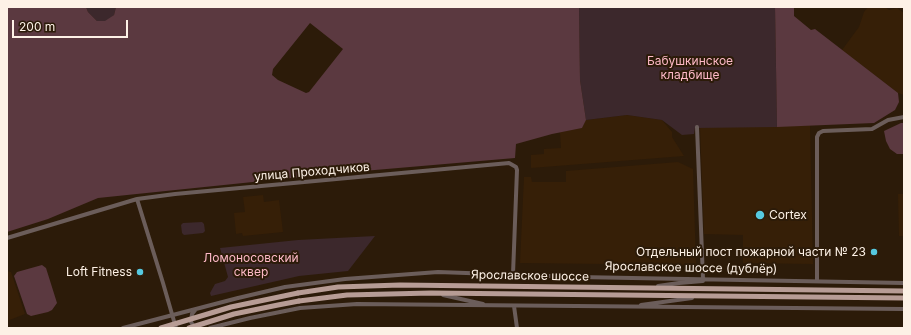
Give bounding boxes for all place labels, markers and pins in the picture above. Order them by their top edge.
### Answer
place label: Cortex [769,208,807,222]
marker: Cortex [754,209,766,221]
place label: Отдельный пост пожарной части № 23 [636,245,866,259]
marker: Отдельный пост пожарной части № 23 [869,247,879,257]
place label: Loft Fitness [66,265,132,279]
marker: Loft Fitness [135,267,145,277]

